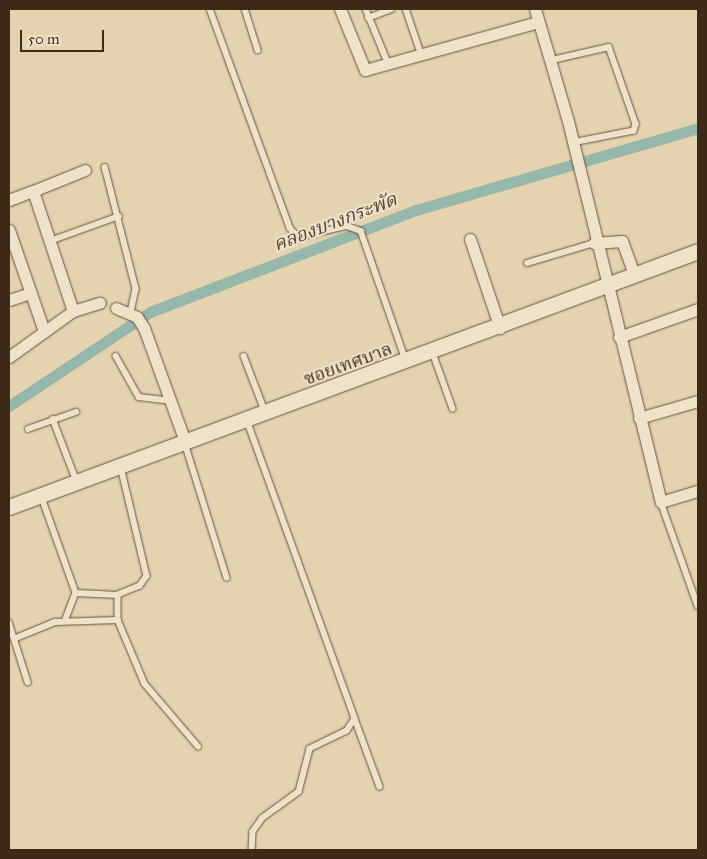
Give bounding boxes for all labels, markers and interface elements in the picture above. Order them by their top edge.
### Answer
scale bar [22,20,106,52]
text: 50 m [28,30,60,48]
water label: คลองบางกระพัด [270,188,400,256]
street label: ซอยเทศบาล [301,338,395,390]

